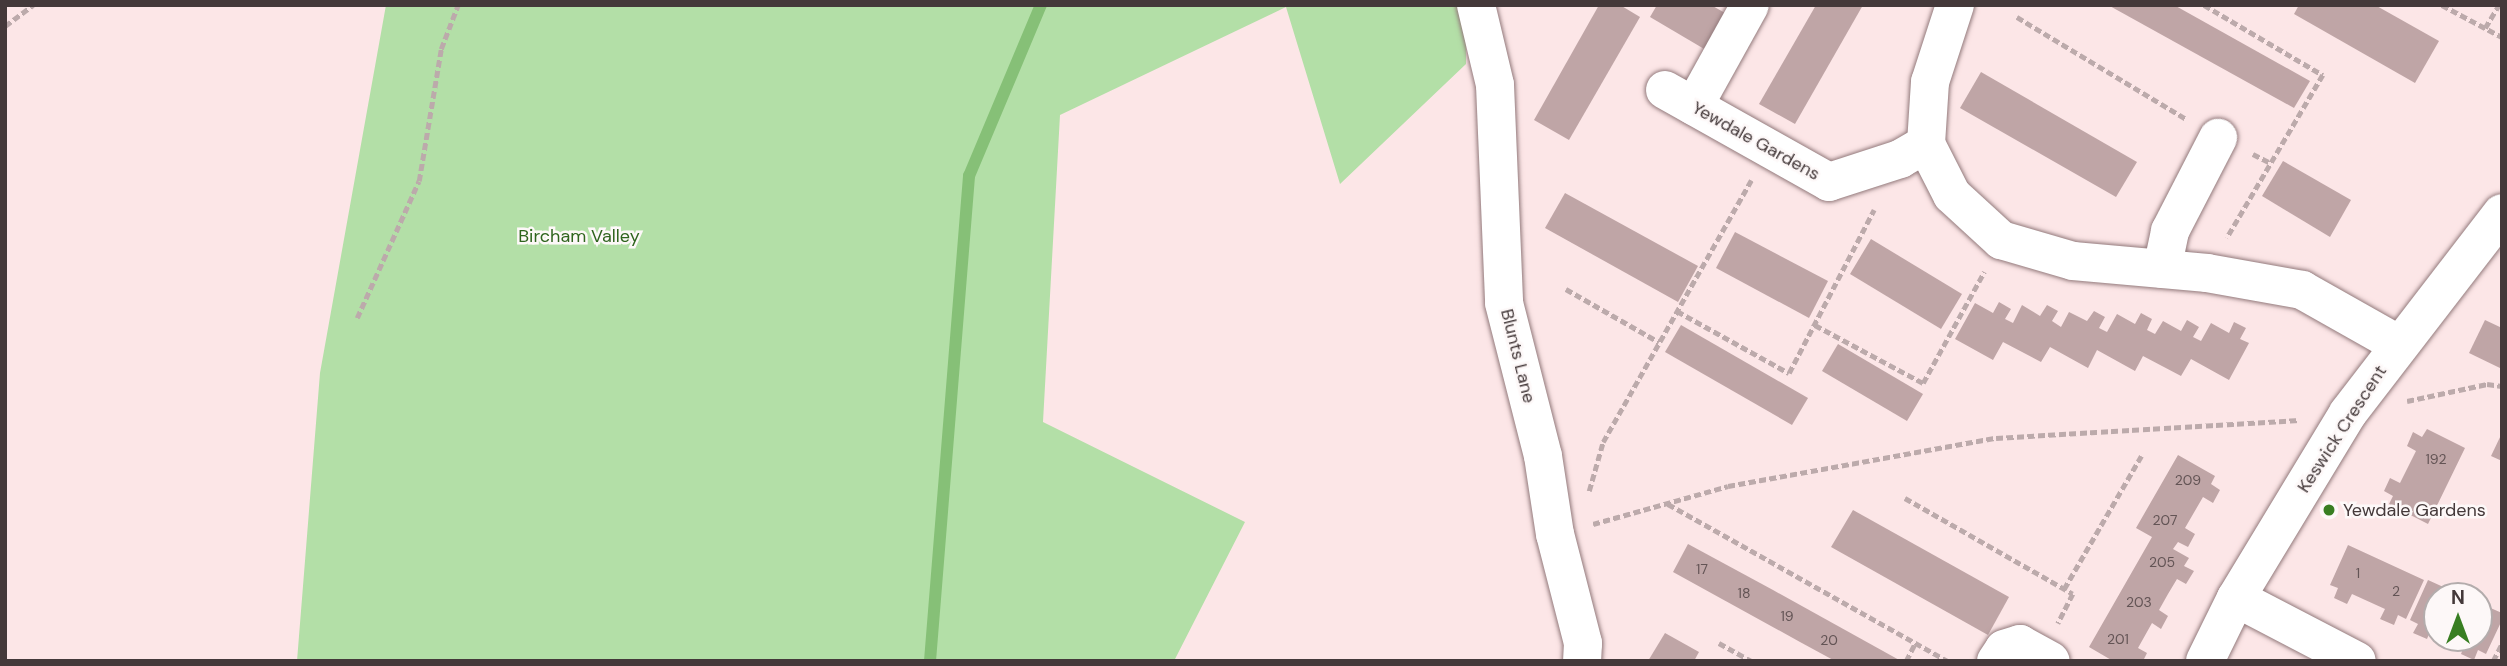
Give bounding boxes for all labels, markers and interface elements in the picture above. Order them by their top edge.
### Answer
street label: Yewdale Gardens [1688,97,1824,185]
park label: Bircham Valley [518,225,640,247]
street label: Blunts Lane [1496,307,1540,405]
street label: Keswick Crescent [2293,361,2391,497]
house number: 192 [2426,451,2446,467]
house number: 209 [2175,472,2201,488]
place label: Yewdale Gardens [2343,499,2486,521]
marker: Yewdale Gardens [2321,502,2337,518]
house number: 207 [2153,512,2177,528]
house number: 205 [2149,554,2175,570]
house number: 17 [1696,561,1708,577]
house number: 1 [2356,565,2360,581]
north arrow [2423,582,2493,652]
house number: 2 [2392,583,2400,599]
house number: 18 [1738,585,1750,601]
text: N [2451,585,2465,610]
house number: 203 [2126,594,2152,610]
house number: 19 [1780,608,1794,624]
house number: 201 [2107,631,2129,647]
house number: 20 [1820,632,1838,648]

